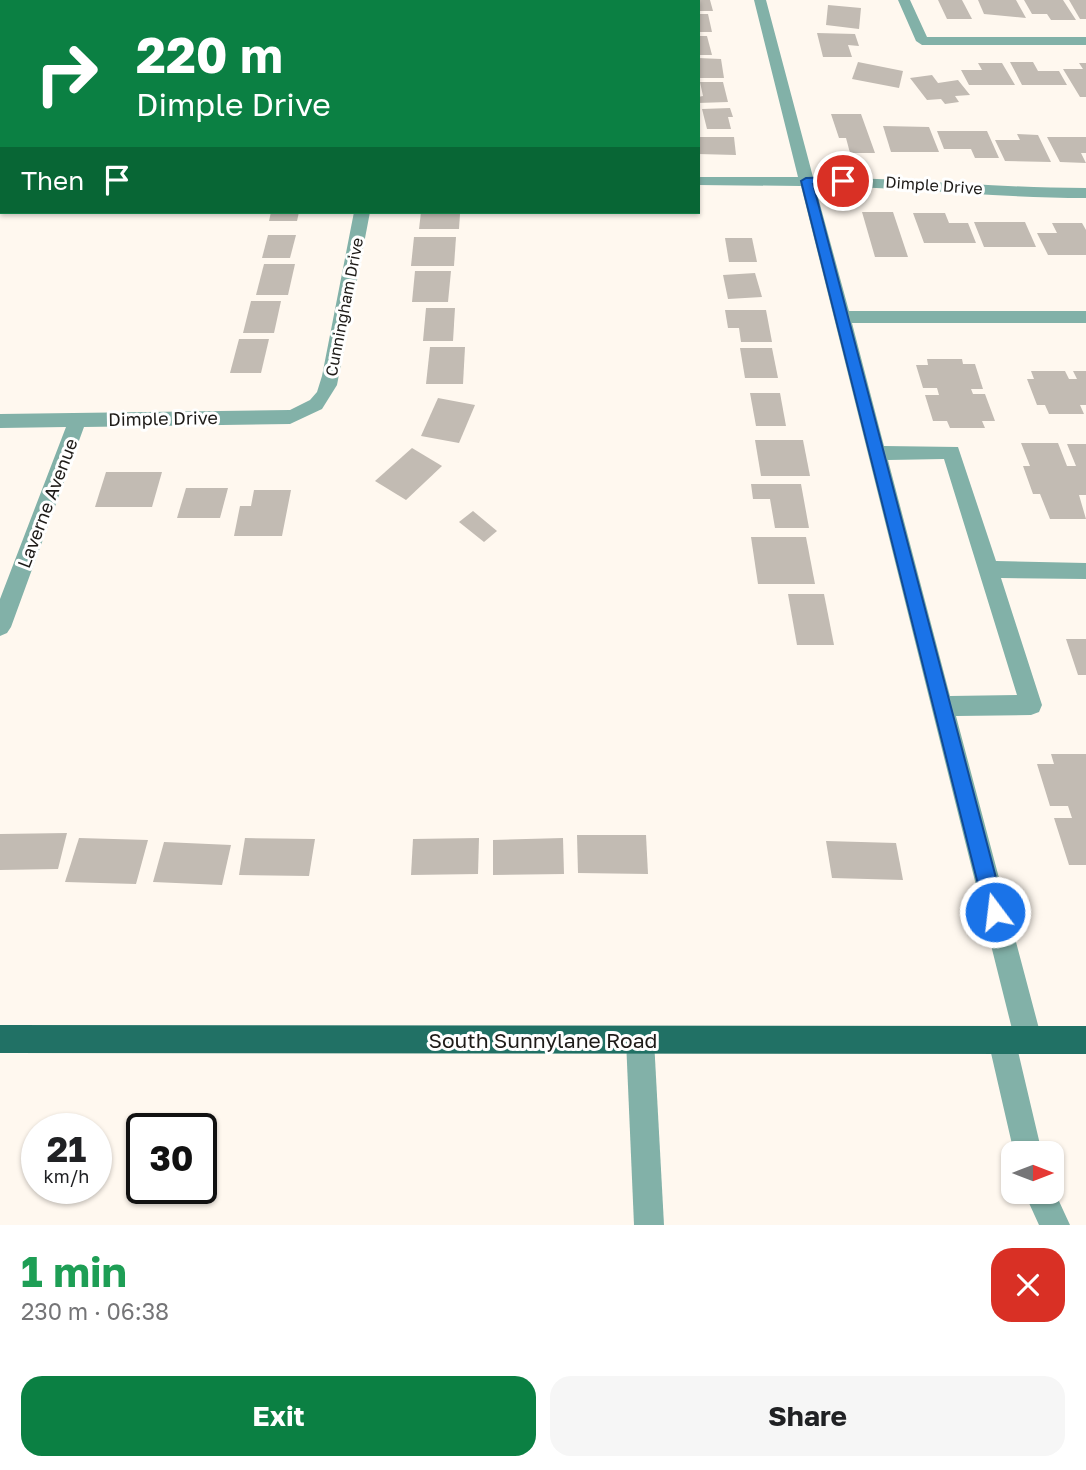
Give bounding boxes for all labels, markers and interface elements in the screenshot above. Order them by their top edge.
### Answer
text: 220 m [136,25,283,84]
icon: right [21,28,112,119]
text: Dimple Drive [136,85,331,123]
pin [813,151,873,211]
icon: arrive [98,161,136,199]
icon: arrive [824,162,862,200]
text: Then [21,165,84,196]
street label: Dimple Drive [885,172,983,198]
street label: Cunningham Drive [321,236,367,378]
street label: Dimple Drive [108,406,218,430]
street label: Laverne Avenue [12,435,82,571]
position arrow [958,875,1032,949]
street label: South Sunnylane Road [428,1027,658,1053]
speed limit sign: 30 [126,1113,217,1204]
text: 21 [47,1128,86,1170]
north arrow [1001,1141,1064,1204]
map controls [1001,1141,1064,1204]
text: km/h [44,1165,89,1187]
text: 1 min [21,1246,127,1296]
button: close [991,1248,1065,1322]
text: 230 m · 06:38 [21,1297,169,1325]
button: Exit [21,1376,536,1456]
button: Share [550,1376,1065,1456]

